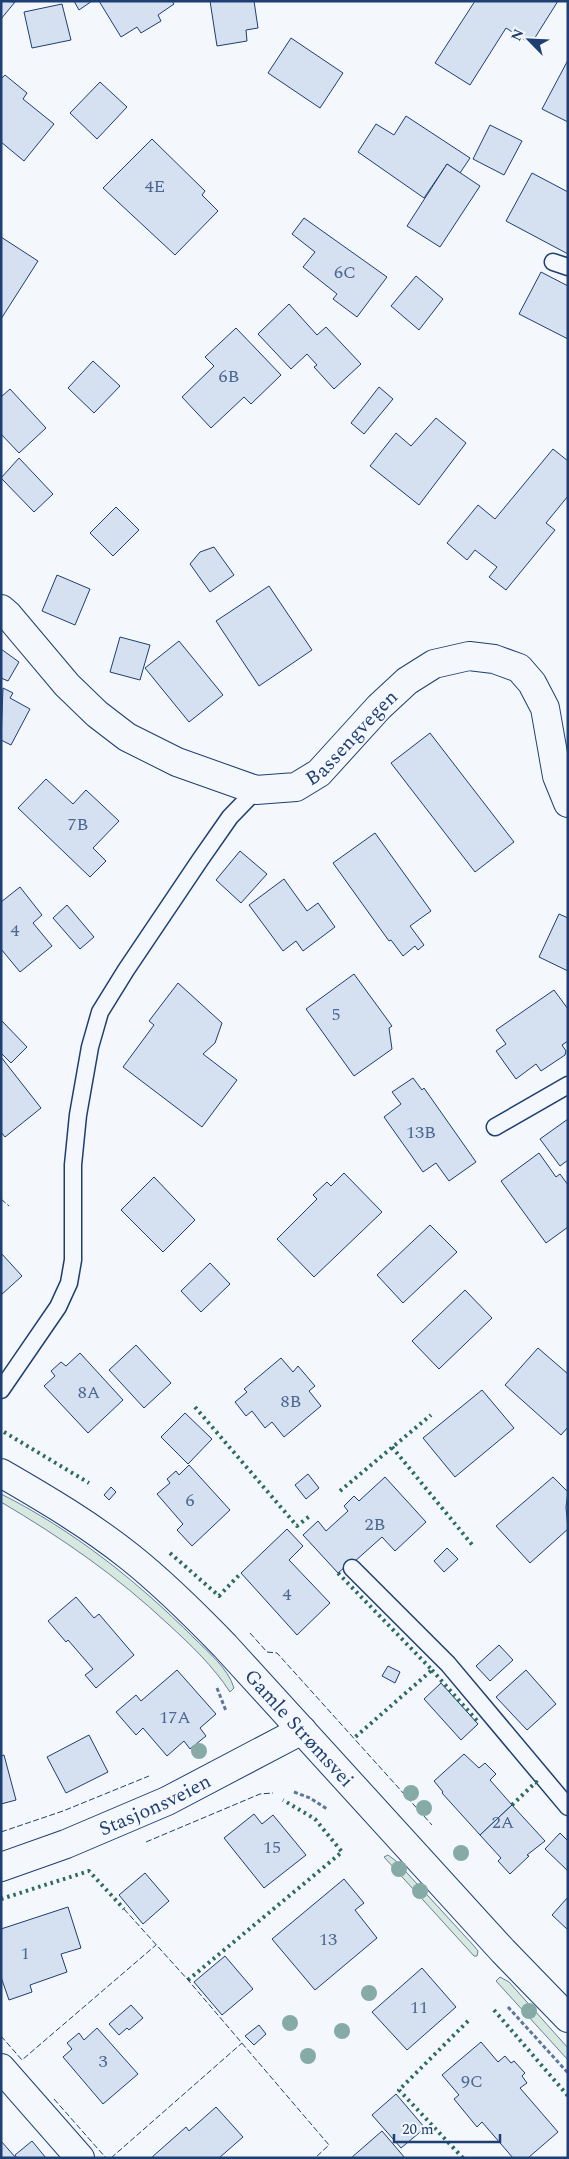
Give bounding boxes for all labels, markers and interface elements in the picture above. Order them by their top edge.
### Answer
north arrow [504,15,554,65]
text: N [506,25,529,44]
house number: 4E [145,173,165,200]
house number: 6C [334,259,356,286]
house number: 6B [219,363,239,390]
street label: Bassengvegen [300,683,405,794]
house number: 7B [68,811,88,838]
house number: 4 [11,917,20,944]
house number: 5 [332,1001,341,1028]
house number: 13B [406,1119,436,1146]
house number: 8A [78,1379,100,1406]
house number: 8B [281,1388,301,1415]
house number: 6 [186,1487,195,1514]
house number: 2B [365,1511,385,1538]
house number: 4 [283,1581,292,1608]
street label: Gamle Strømsvei [237,1662,361,1794]
house number: 17A [159,1704,191,1731]
street label: Stasjonsveien [94,1766,217,1844]
house number: 2A [492,1809,514,1836]
house number: 15 [263,1834,281,1861]
house number: 13 [319,1926,337,1953]
house number: 1 [21,1940,30,1967]
house number: 11 [410,1994,428,2021]
house number: 3 [99,2048,108,2075]
house number: 9C [461,2068,483,2095]
scale bar [394,2112,500,2144]
text: 20 m [402,2118,434,2141]

